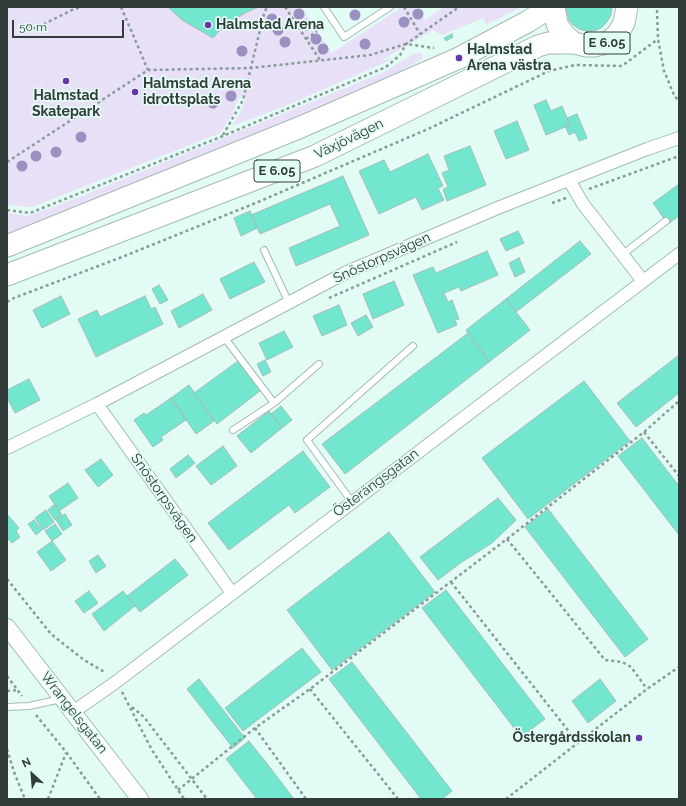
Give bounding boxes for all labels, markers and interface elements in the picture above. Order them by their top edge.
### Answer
scale bar [14,12,126,38]
place label: Halmstad Arena [216,17,324,33]
text: 50 m [19,20,47,34]
marker: Halmstad Arena [203,20,213,30]
road number: E 6.05 [584,32,630,54]
place label: Halmstad Arena västra [467,42,551,74]
marker: Halmstad Arena västra [454,53,464,63]
marker: Halmstad Skatepark [61,76,71,86]
place label: Halmstad Arena idrottsplats [143,76,251,108]
marker: Halmstad Arena idrottsplats [130,87,140,97]
place label: Halmstad Skatepark [32,88,100,120]
street label: Växjövägen [312,115,386,163]
road number: E 6.05 [254,160,300,182]
street label: Snöstorpsvägen [331,229,433,287]
street label: Österängsgatan [330,445,422,521]
street label: Snöstorpsvägen [127,450,201,546]
street label: Wrangelsgatan [37,669,111,757]
place label: Östergårdsskolan [513,730,631,746]
marker: Östergårdsskolan [634,733,644,743]
north arrow [12,754,52,794]
text: N [20,755,33,770]

